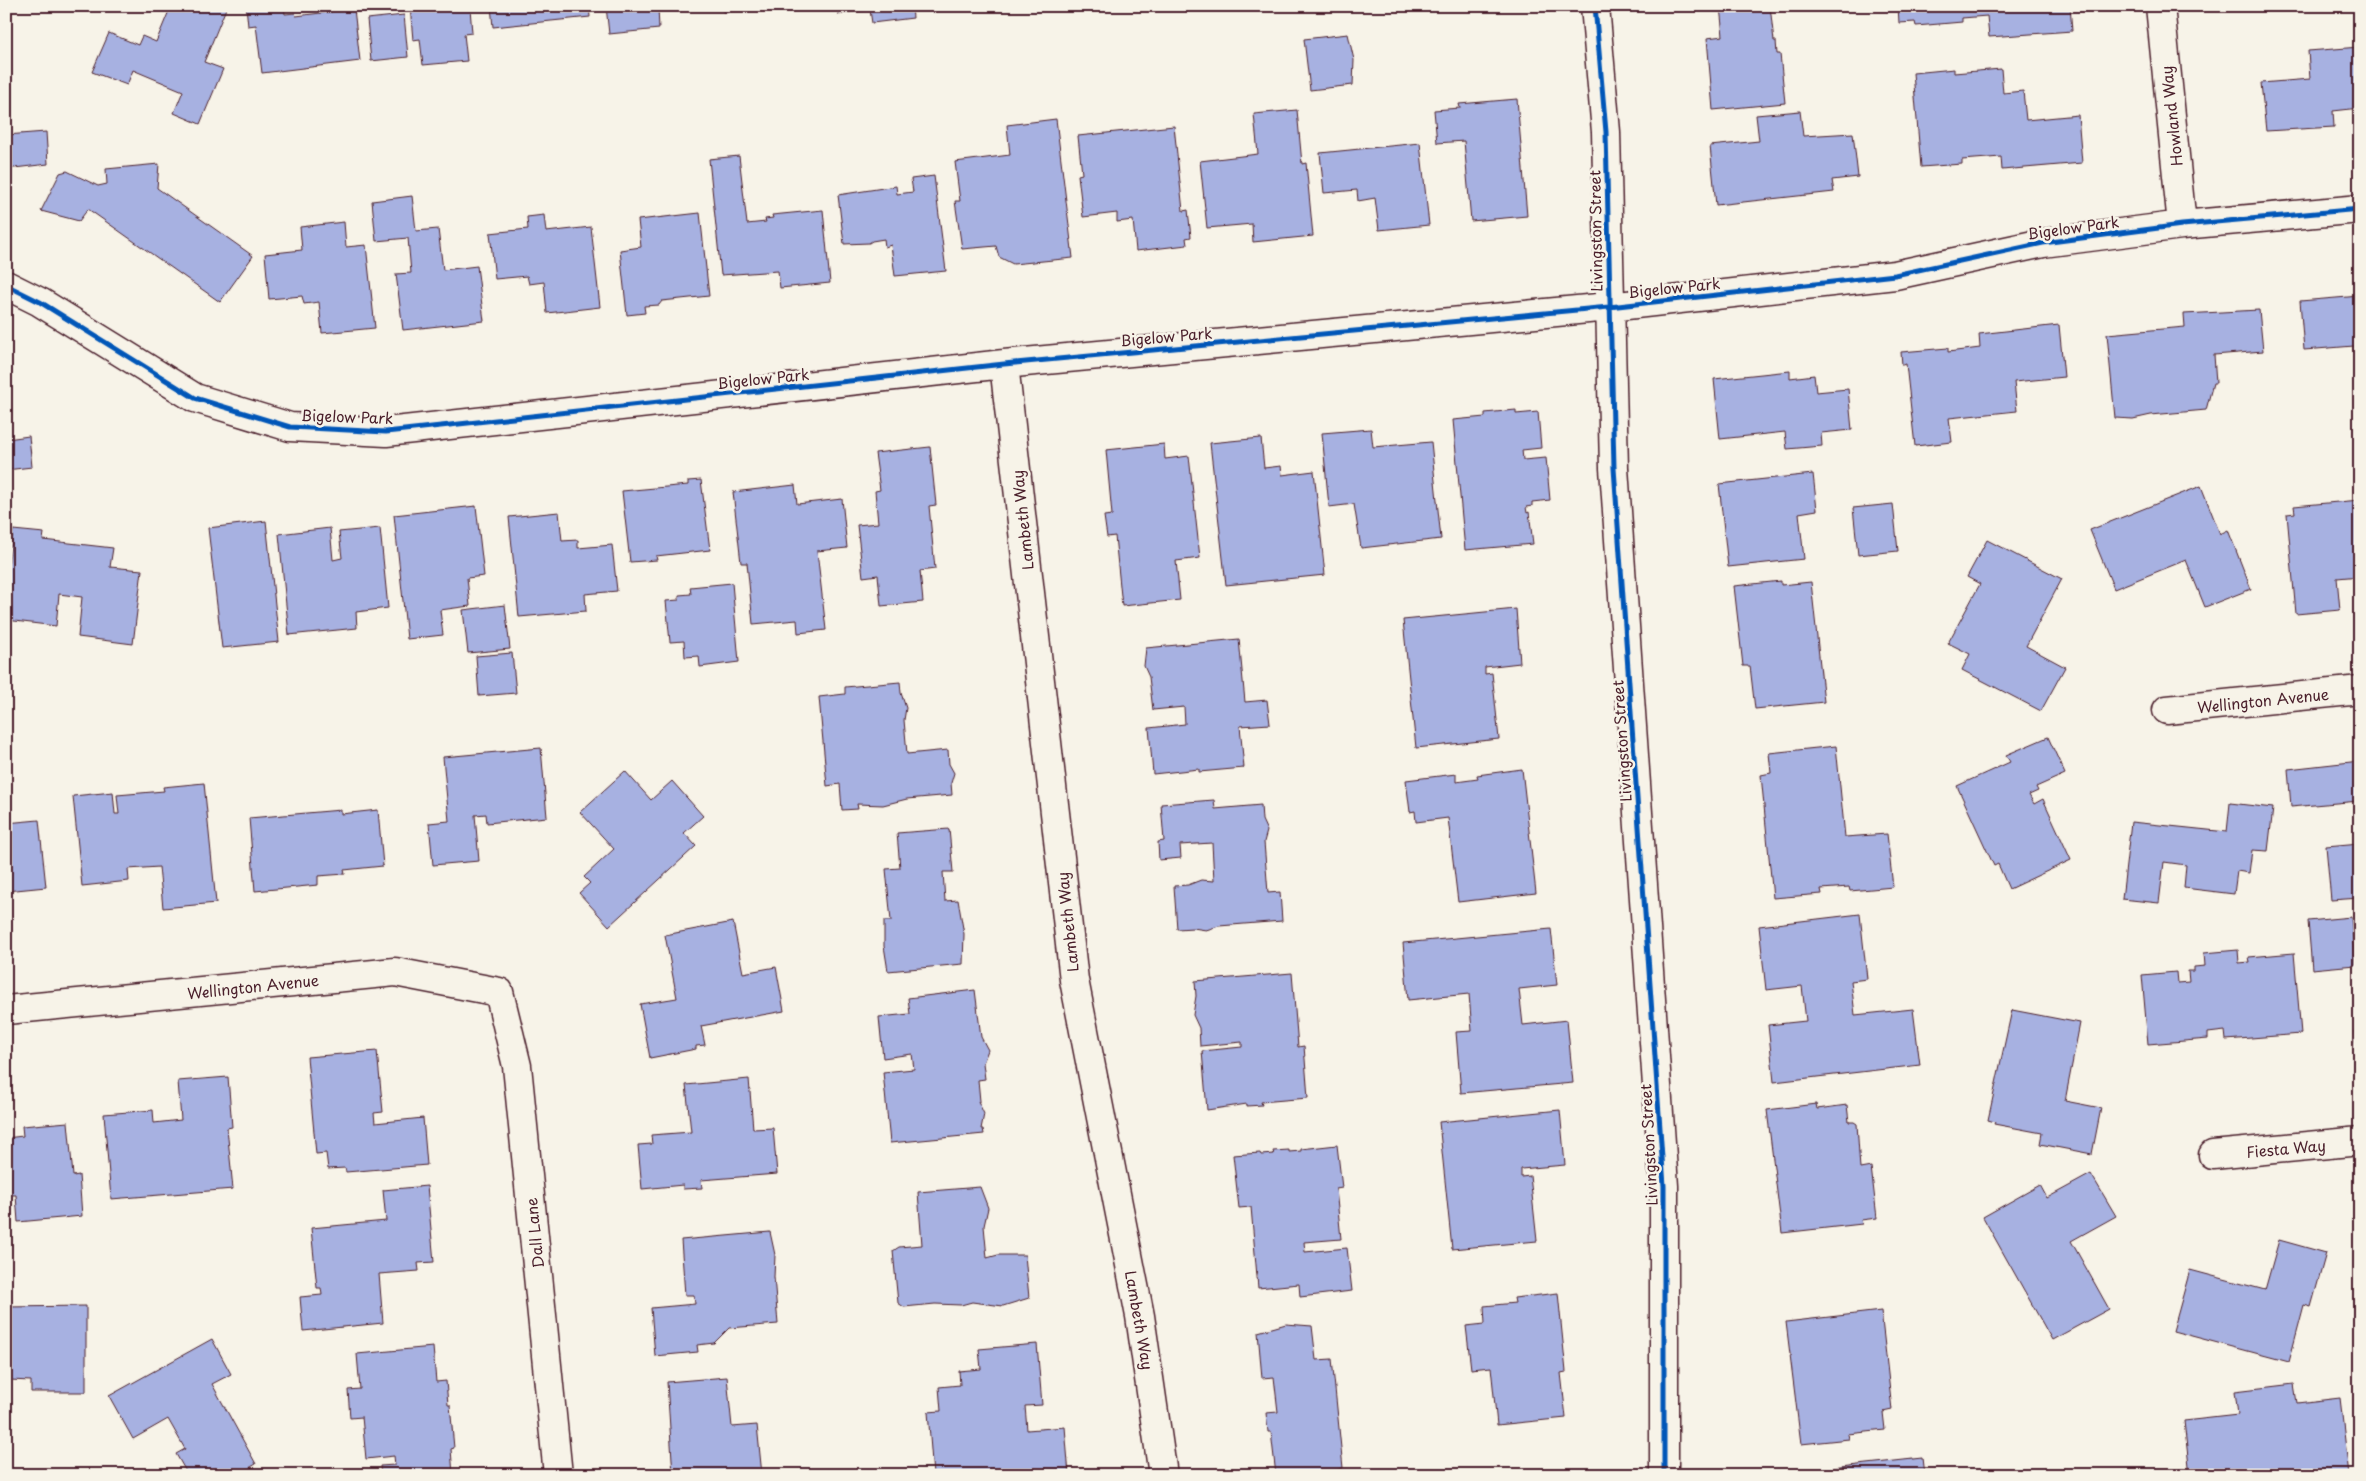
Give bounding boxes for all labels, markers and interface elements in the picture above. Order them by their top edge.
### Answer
street label: Howland Way [2154,65,2188,167]
street label: Livingston Street [1582,170,1608,292]
street label: Bigelow Park [2026,209,2120,245]
street label: Bigelow Park [1627,271,1721,303]
street label: Bigelow Park [1119,321,1213,351]
street label: Bigelow Park [716,362,810,394]
street label: Bigelow Park [301,403,393,429]
street label: Lambeth Way [1005,469,1039,571]
street label: Livingston Street [1605,679,1637,803]
street label: Wellington Avenue [2196,682,2330,718]
street label: Lambeth Way [1050,871,1084,973]
street label: Wellington Avenue [186,968,320,1004]
street label: Livingston Street [1633,1083,1663,1207]
street label: Fiesta Way [2245,1133,2327,1163]
street label: Dall Lane [519,1197,549,1269]
street label: Lambeth Way [1120,1269,1160,1371]

